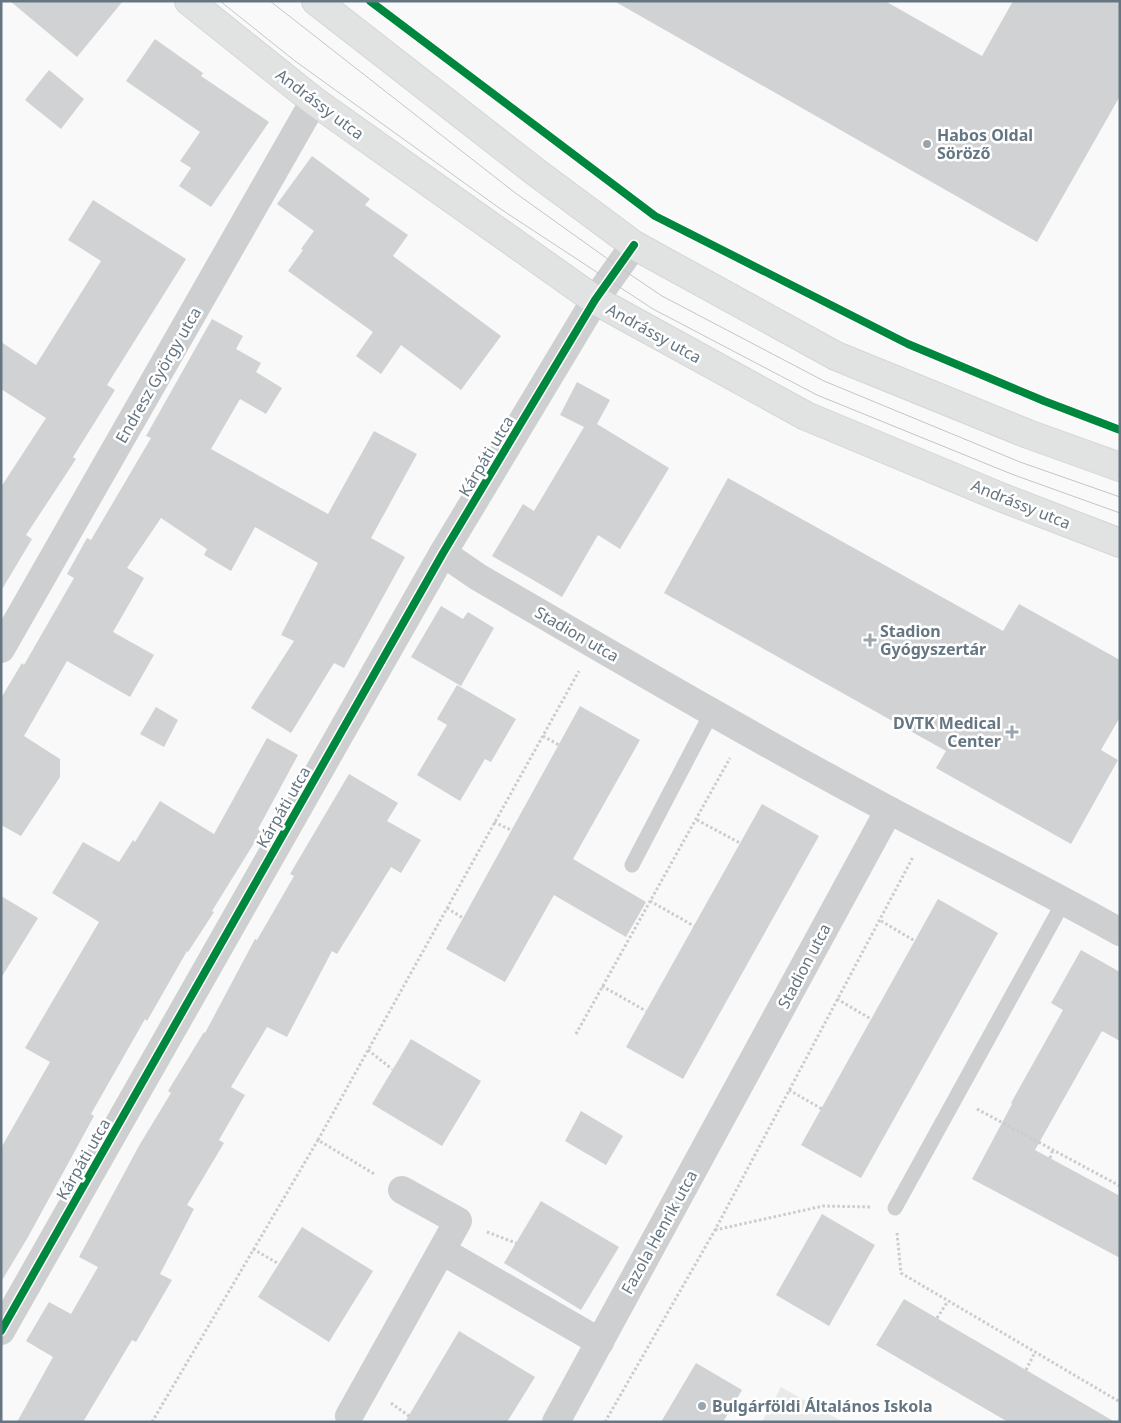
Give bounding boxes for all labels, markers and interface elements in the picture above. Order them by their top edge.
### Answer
street label: Andrássy utca [271,64,369,144]
place label: Habos Oldal Söröző [937,124,1033,164]
marker: Habos Oldal Söröző [921,138,933,150]
street label: Andrássy utca [603,298,705,368]
street label: Endresz György utca [110,303,206,447]
street label: Kárpáti utca [453,411,519,501]
street label: Andrássy utca [968,474,1074,534]
street label: Stadion utca [531,601,623,667]
place label: Stadion Gyógyszertár [880,620,986,660]
marker: Stadion Gyógyszertár [864,634,876,646]
place label: DVTK Medical Center [893,712,1001,752]
marker: DVTK Medical Center [1005,725,1019,739]
street label: Kárpáti utca [251,762,315,852]
street label: Stadion utca [772,920,836,1012]
street label: Kárpáti utca [51,1114,115,1204]
street label: Fazola Henrik utca [616,1166,702,1298]
place label: Bulgárföldi Általános Iskola [712,1395,933,1417]
marker: Bulgárföldi Általános Iskola [696,1400,708,1412]

